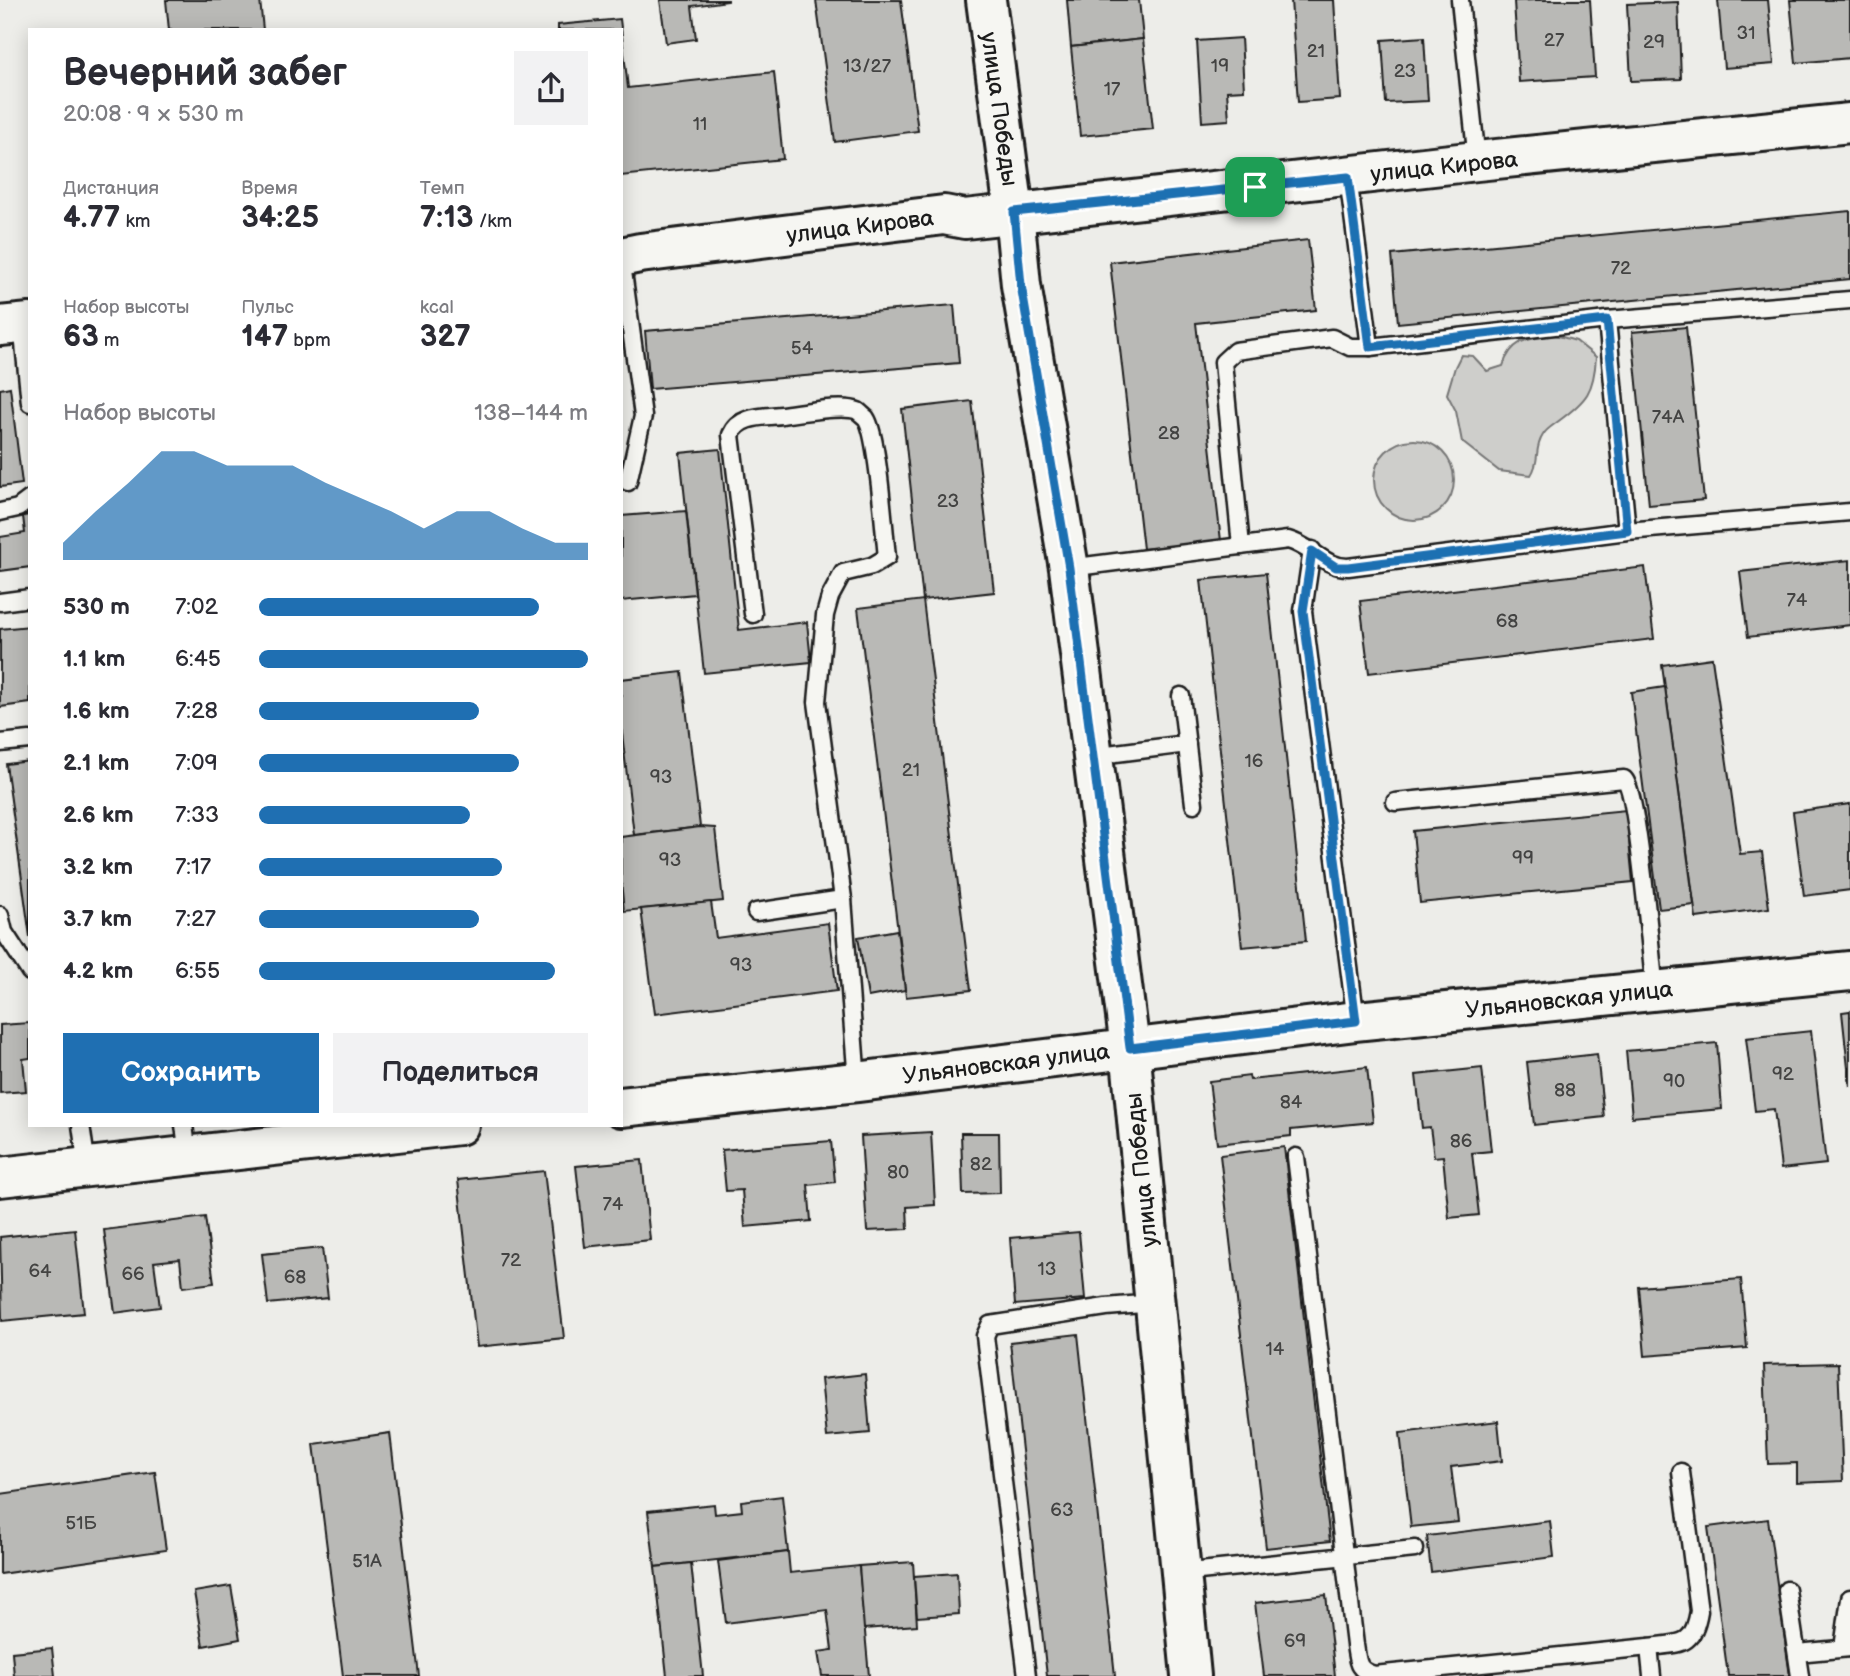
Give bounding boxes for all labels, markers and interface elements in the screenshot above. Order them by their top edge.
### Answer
house number: 31 [1736,22,1756,45]
house number: 27 [1544,29,1565,52]
street label: улица Победы [974,30,1024,188]
house number: 29 [1643,31,1665,54]
house number: 21 [1307,40,1325,63]
text: Вечерний забег [63,51,347,96]
button: share [514,51,588,125]
house number: 13/27 [843,55,892,78]
house number: 19 [1211,55,1229,78]
house number: 23 [1394,60,1416,83]
house number: 17 [1104,78,1121,101]
text: 20:08 · 9 × 530 m [63,100,244,128]
house number: 11 [693,113,707,136]
street label: улица Кирова [1369,145,1520,189]
pin [1225,157,1285,217]
icon: arrive [1236,168,1274,206]
text: Дистанция [63,177,159,200]
text: Время [241,177,298,200]
text: Темп [420,177,465,200]
text: 4.77 [63,200,120,236]
text: 34:25 [241,200,319,236]
text: 7:13 [420,200,474,236]
street label: улица Кирова [785,204,936,250]
text: km [120,210,151,233]
text: /km [474,210,512,233]
house number: 72 [1611,257,1632,280]
text: Набор высоты [63,296,189,319]
text: Пульс [241,296,294,319]
text: kcal [420,296,454,319]
text: 63 [63,319,99,355]
text: 147 [241,319,288,355]
text: 327 [420,319,471,355]
text: m [99,329,120,352]
text: bpm [288,329,331,352]
house number: 54 [791,337,814,360]
text: Набор высоты [63,399,216,427]
text: 138–144 m [474,399,588,427]
house number: 74А [1652,406,1685,429]
house number: 28 [1158,422,1180,445]
house number: 23 [937,490,959,513]
house number: 74 [1787,589,1808,612]
text: 530 m [63,593,130,621]
text: 7:02 [175,593,218,621]
house number: 68 [1496,610,1518,633]
text: 1.1 km [63,645,125,673]
text: 6:45 [175,645,221,673]
text: 1.6 km [63,697,130,725]
text: 7:28 [175,697,218,725]
text: 2.1 km [63,749,129,777]
text: 7:09 [175,749,218,777]
house number: 16 [1245,750,1263,773]
house number: 21 [902,759,920,782]
house number: 93 [650,766,672,789]
text: 2.6 km [63,801,134,829]
text: 7:33 [175,801,219,829]
house number: 99 [1512,847,1534,870]
house number: 93 [659,849,681,872]
text: 3.2 km [63,853,133,881]
text: 7:17 [175,853,211,881]
text: 3.7 km [63,905,132,933]
text: 7:27 [175,905,216,933]
house number: 93 [730,954,752,977]
text: 4.2 km [63,957,133,985]
text: 6:55 [175,957,220,985]
street label: Ульяновская улица [1464,975,1675,1025]
button: Сохранить [63,1033,319,1113]
button: Поделиться [333,1033,588,1113]
street label: Ульяновская улица [901,1037,1112,1091]
house number: 92 [1772,1063,1795,1086]
house number: 90 [1663,1070,1685,1093]
house number: 88 [1554,1079,1576,1102]
street label: улица Победы [1120,1091,1164,1248]
house number: 84 [1280,1091,1303,1114]
house number: 86 [1450,1130,1472,1153]
house number: 82 [970,1153,993,1176]
house number: 80 [887,1161,909,1184]
house number: 74 [603,1193,624,1216]
house number: 72 [501,1249,522,1272]
house number: 13 [1037,1258,1057,1281]
house number: 64 [28,1260,52,1283]
house number: 66 [121,1263,145,1286]
house number: 68 [284,1266,306,1289]
house number: 14 [1266,1338,1285,1361]
house number: 63 [1050,1499,1074,1522]
house number: 51Б [65,1512,98,1535]
house number: 51А [352,1550,382,1573]
house number: 69 [1284,1630,1306,1653]

